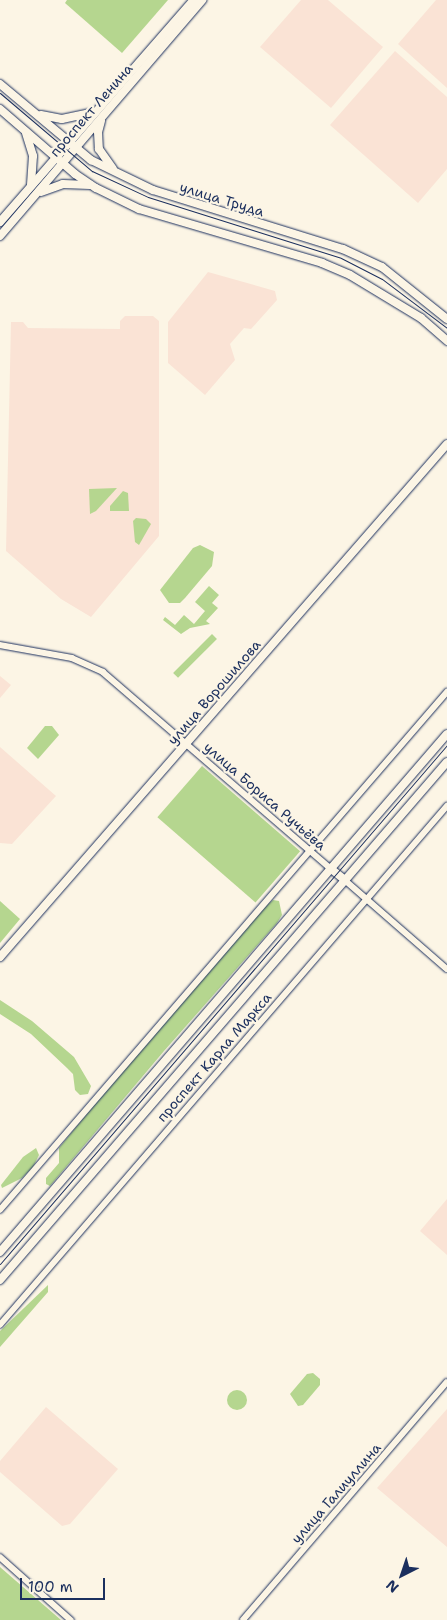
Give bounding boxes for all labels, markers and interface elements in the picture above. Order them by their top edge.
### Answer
street label: проспект Ленина [46,60,136,160]
street label: улица Труда [178,178,266,220]
street label: улица Ворошилова [164,636,264,748]
street label: улица Бориса Ручьёва [201,738,329,854]
street label: проспект Карла Маркса [153,989,275,1125]
street label: улица Галиуллина [288,1439,384,1547]
north arrow [377,1550,427,1600]
scale bar [22,1568,108,1600]
text: N [382,1576,402,1597]
text: 100 m [28,1577,73,1597]

